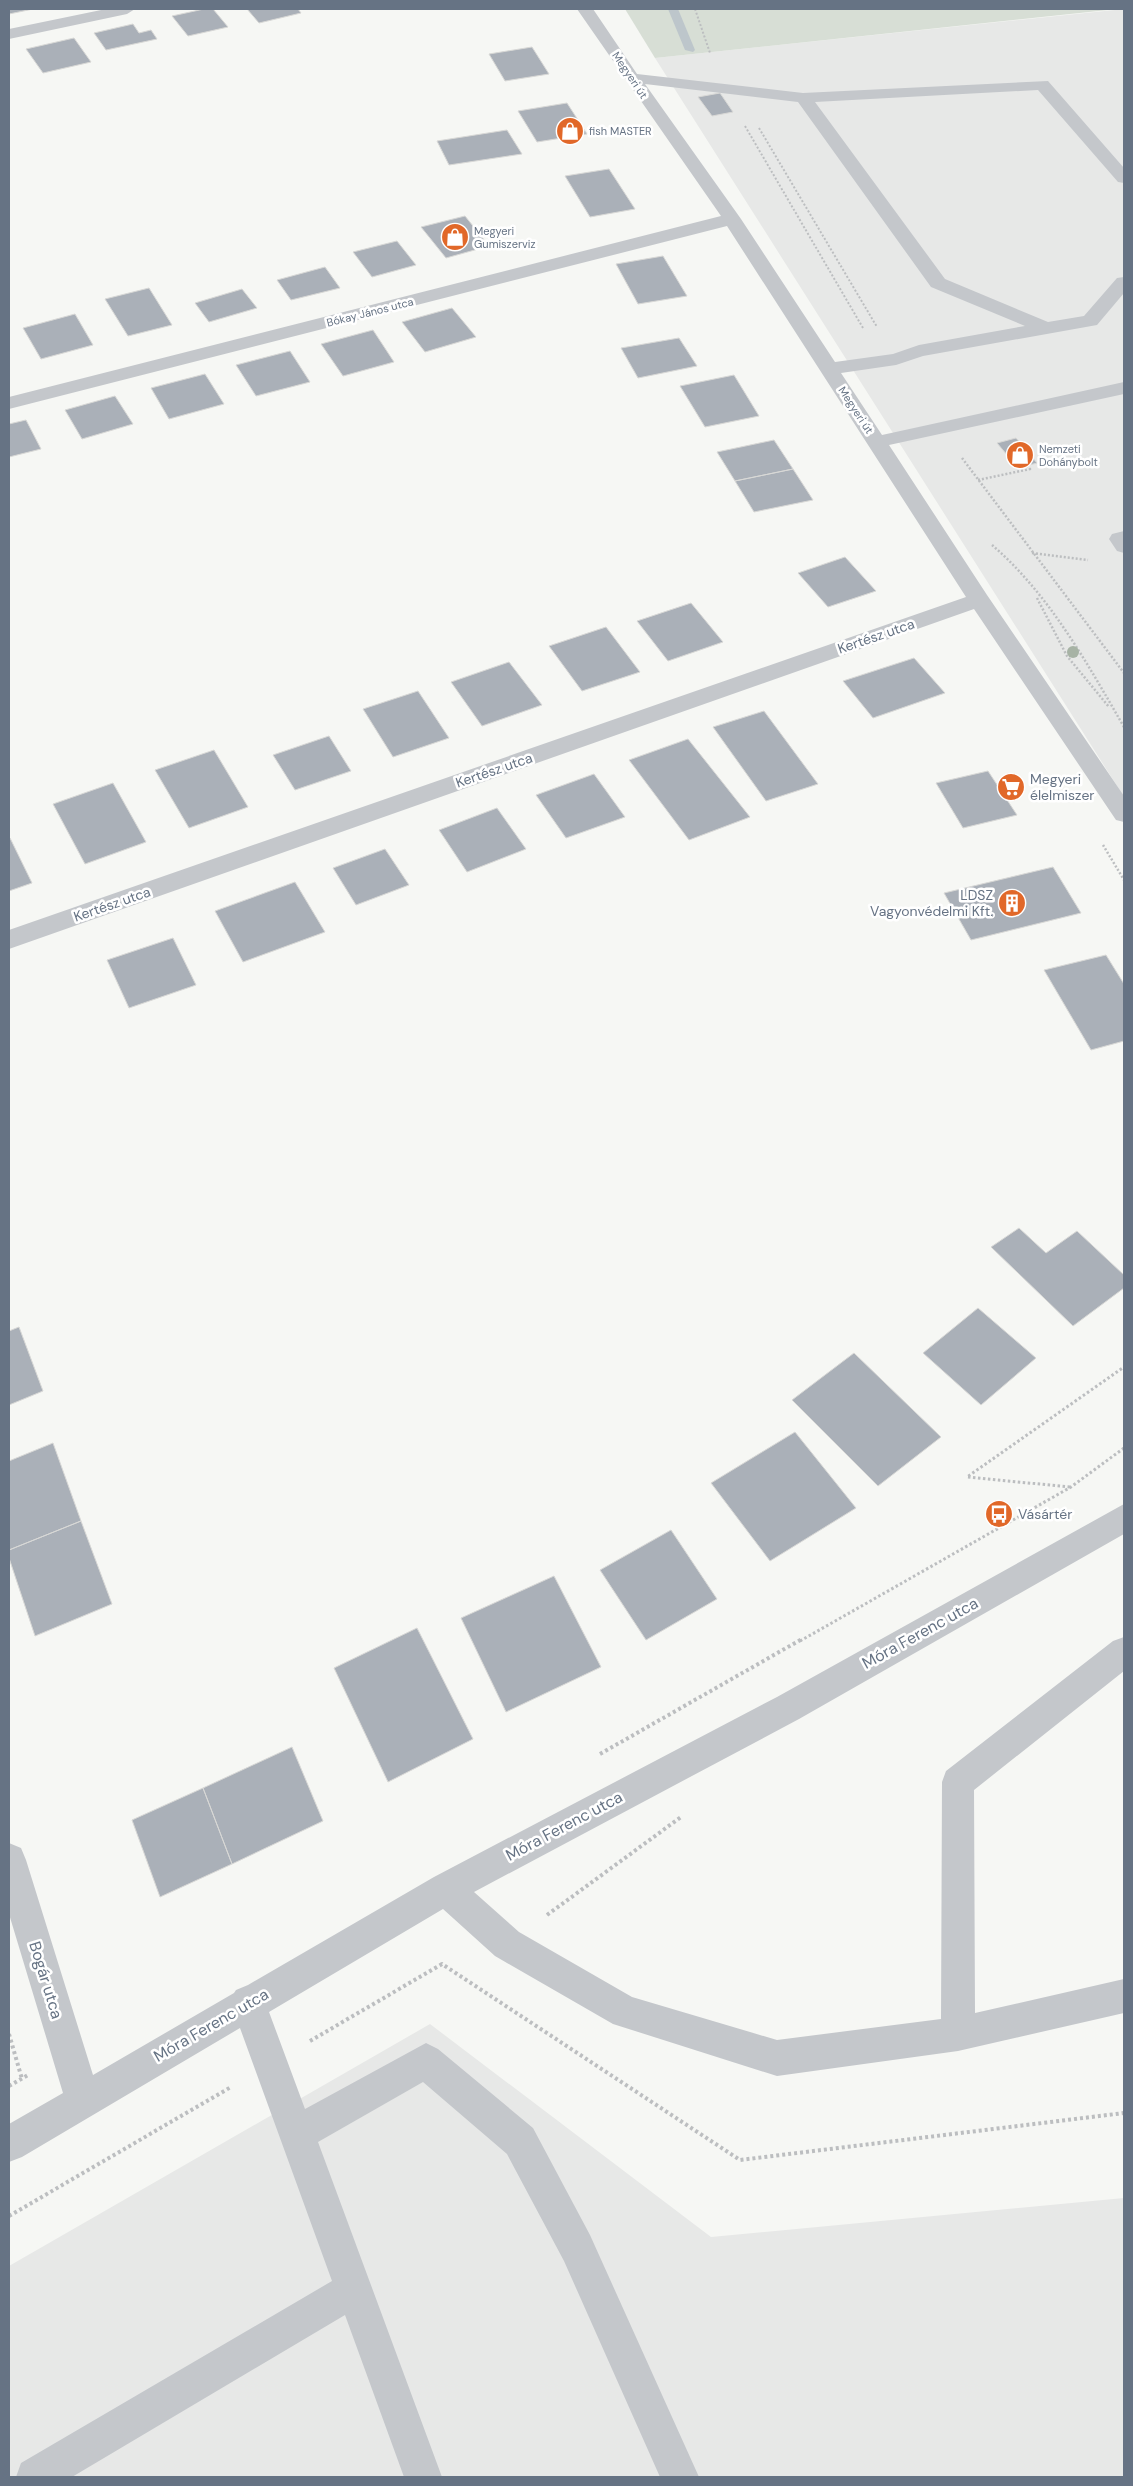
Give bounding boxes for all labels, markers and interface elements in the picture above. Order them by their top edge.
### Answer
street label: Megyeri út [609,49,651,101]
shop icon: fish MASTER [555,116,585,146]
place label: fish MASTER [589,124,652,138]
shop icon: Megyeri Gumiszerviz [440,222,470,252]
place label: Megyeri Gumiszerviz [474,224,535,251]
street label: Bókay János utca [325,294,415,330]
street label: Megyeri út [836,384,876,436]
shop icon: Nemzeti Dohánybolt [1005,440,1035,470]
place label: Nemzeti Dohánybolt [1039,442,1098,469]
street label: Kertész utca [835,614,917,658]
street label: Kertész utca [453,748,535,792]
place label: Megyeri élelmiszer [1030,770,1095,804]
supermarket icon: Megyeri élelmiszer [996,772,1026,802]
street label: Kertész utca [71,882,153,926]
place label: LDSZ Vagyonvédelmi Kft. [870,886,993,920]
building icon: LDSZ Vagyonvédelmi Kft. [997,888,1027,918]
bus stop icon: Vásártér [984,1499,1014,1529]
place label: Vásártér [1018,1505,1072,1523]
street label: Móra Ferenc utca [858,1592,982,1674]
street label: Móra Ferenc utca [502,1786,626,1866]
street label: Bogár utca [24,1939,68,2021]
street label: Móra Ferenc utca [150,1984,272,2066]

